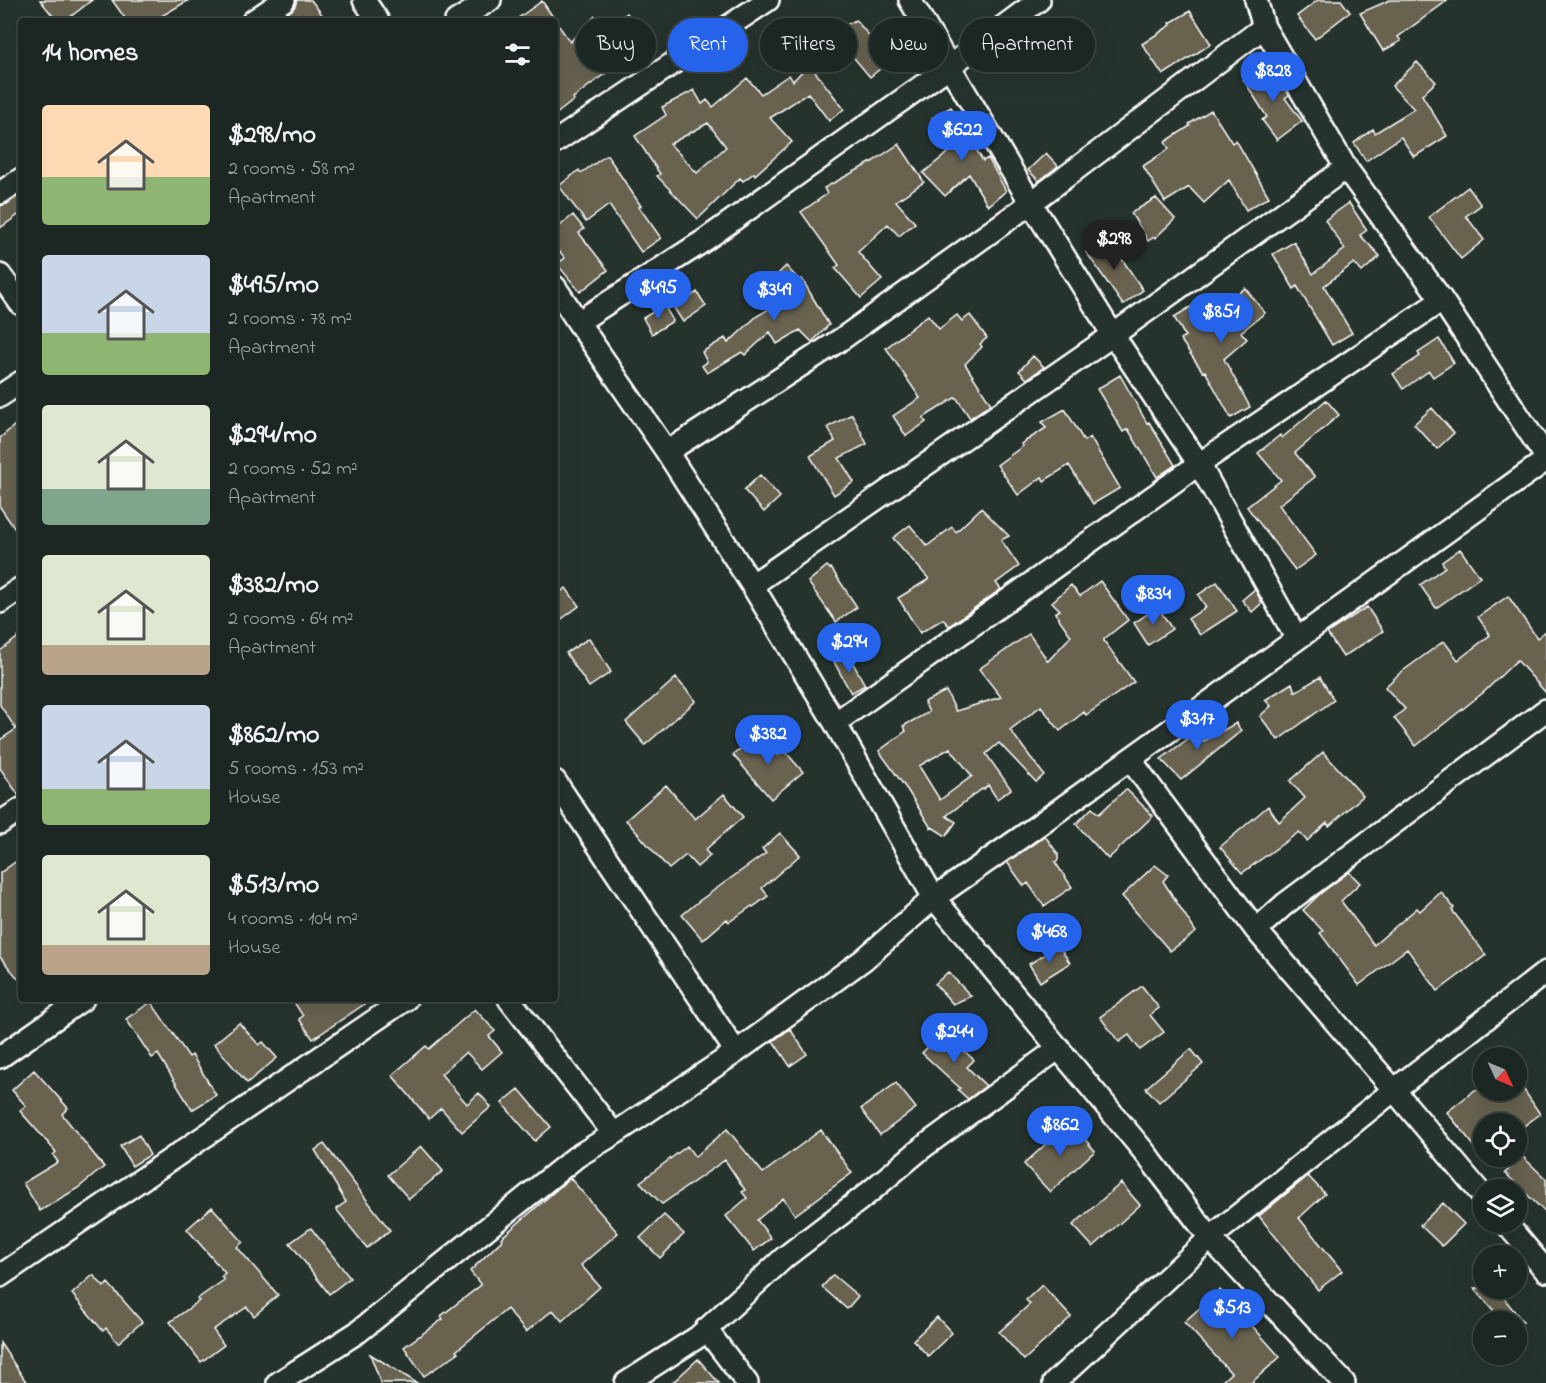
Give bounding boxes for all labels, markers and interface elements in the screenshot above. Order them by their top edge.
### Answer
chip: Buy [576,18,656,72]
chip: Rent [668,18,748,72]
chip: Filters [760,18,857,72]
chip: New [869,18,948,72]
chip: Apartment [960,18,1095,72]
text: 14 homes [42,35,138,73]
icon: filters [501,38,534,71]
pin: $828 [1237,52,1309,103]
text: $828 [1254,57,1292,86]
pin: $622 [926,111,998,162]
text: $622 [942,116,982,145]
text: $298/mo [228,117,316,155]
icon: home [90,129,162,201]
text: 2 rooms · 58 m² [228,155,355,184]
text: Apartment [228,184,316,213]
pin: $298 [1078,220,1150,271]
text: $298 [1096,225,1132,254]
text: $495/mo [228,267,319,305]
pin: $495 [622,269,694,320]
pin: $349 [738,271,810,322]
text: $495 [639,274,677,303]
text: $349 [757,276,791,305]
icon: home [90,279,162,351]
pin: $851 [1185,293,1257,344]
text: $851 [1202,298,1240,327]
text: 2 rooms · 78 m² [228,305,352,334]
text: Apartment [228,334,316,363]
text: $294/mo [228,417,317,455]
icon: home [90,429,162,501]
text: 2 rooms · 52 m² [228,455,358,484]
text: Apartment [228,484,316,513]
text: $382/mo [228,567,319,605]
pin: $834 [1117,575,1189,626]
icon: home [90,579,162,651]
text: $834 [1135,580,1171,609]
text: 2 rooms · 64 m² [228,605,353,634]
pin: $294 [813,623,885,674]
text: $294 [831,628,867,657]
text: Apartment [228,634,316,663]
pin: $317 [1161,700,1233,751]
text: $317 [1180,705,1214,734]
pin: $382 [732,715,804,766]
text: $862/mo [228,717,320,755]
text: $382 [749,720,787,749]
icon: home [90,729,162,801]
text: 5 rooms · 153 m² [228,755,364,784]
text: House [228,784,281,813]
text: $513/mo [228,867,319,905]
icon: home [90,879,162,951]
text: 4 rooms · 104 m² [228,905,358,934]
pin: $468 [1013,913,1085,964]
text: $468 [1031,918,1067,947]
text: House [228,934,281,963]
pin: $244 [918,1013,990,1064]
text: $244 [935,1018,973,1047]
north arrow [1473,1047,1527,1101]
map controls [1473,1047,1527,1365]
pin: $862 [1024,1106,1096,1157]
text: $862 [1041,1111,1079,1140]
button: locate [1473,1113,1527,1167]
button: layers [1473,1179,1527,1233]
button: + [1473,1245,1527,1299]
pin: $513 [1196,1289,1268,1340]
text: $513 [1213,1294,1251,1323]
button: − [1473,1311,1527,1365]

